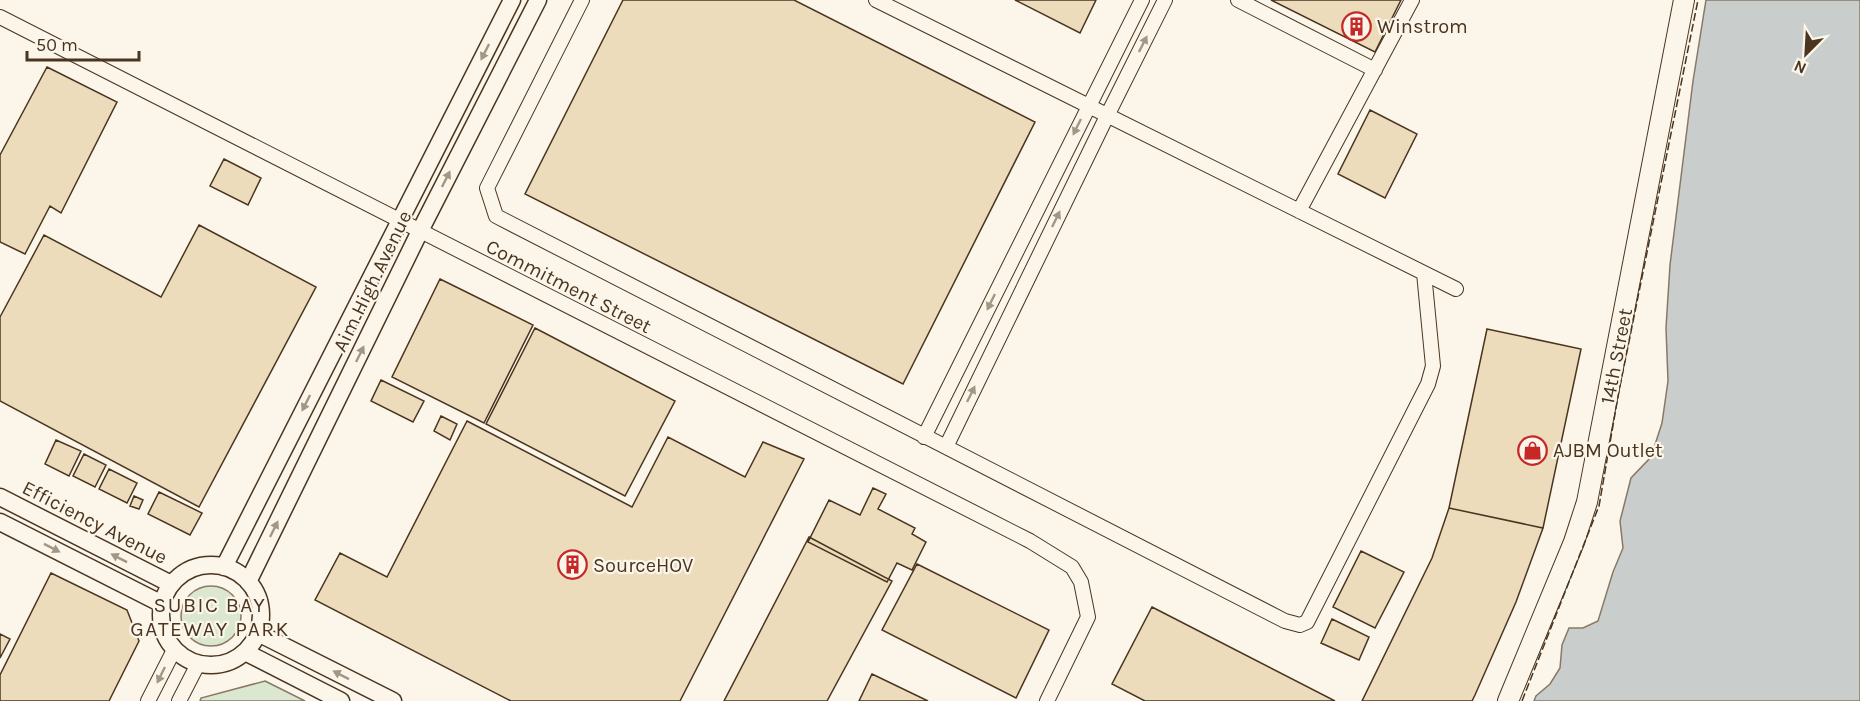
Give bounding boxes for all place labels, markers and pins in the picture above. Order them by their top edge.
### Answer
building icon: Winstrom [1340,10,1372,42]
place label: Winstrom [1377,15,1468,38]
shop icon: AJBM Outlet [1516,434,1548,466]
place label: AJBM Outlet [1553,439,1663,462]
building icon: SourceHOV [556,549,588,581]
place label: SourceHOV [593,554,693,577]

